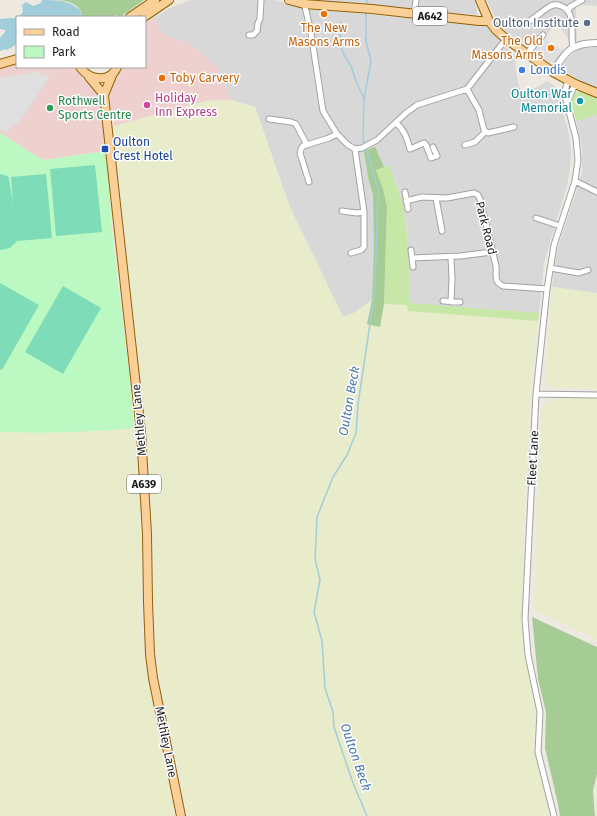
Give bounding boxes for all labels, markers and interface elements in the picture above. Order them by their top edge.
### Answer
road number: A642 [413,7,447,25]
marker: The New Masons Arms [319,9,329,19]
legend [16,16,146,68]
place label: Oulton Institute [493,16,579,30]
marker: Oulton Institute [582,18,592,28]
place label: The New Masons Arms [288,21,360,49]
text: Road [52,25,80,39]
place label: The Old Masons Arms [471,34,543,62]
marker: The Old Masons Arms [546,43,556,53]
text: Park [52,45,76,59]
place label: Londis [530,63,566,77]
marker: Londis [517,65,527,75]
place label: Toby Carvery [170,71,240,85]
marker: Toby Carvery [157,73,167,83]
place label: Oulton War Memorial [511,87,572,115]
place label: Holiday Inn Express [155,91,217,119]
place label: Rothwell Sports Centre [58,94,132,122]
marker: Oulton War Memorial [575,96,585,106]
marker: Holiday Inn Express [142,100,152,110]
marker: Rothwell Sports Centre [45,103,55,113]
place label: Oulton Crest Hotel [113,135,173,163]
marker: Oulton Crest Hotel [100,144,110,154]
street label: Park Road [473,200,499,256]
water label: Oulton Beck [335,365,363,437]
street label: Methley Lane [129,383,149,457]
street label: Fleet Lane [525,430,541,486]
road number: A639 [127,475,161,493]
street label: Methley Lane [152,705,180,779]
water label: Oulton Beck [337,721,375,793]

